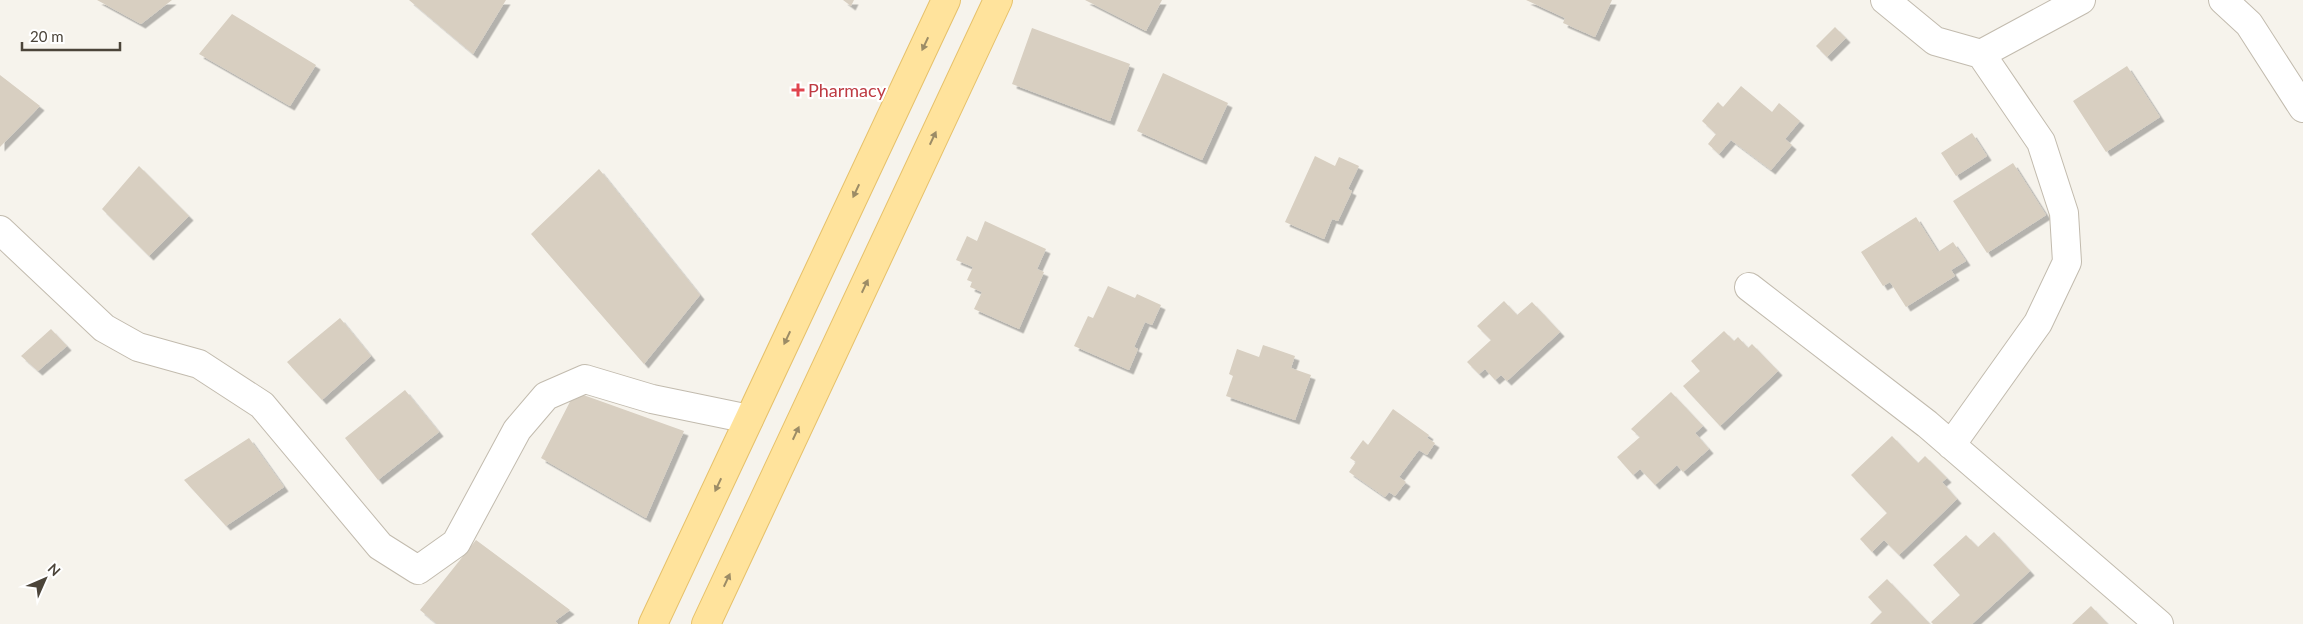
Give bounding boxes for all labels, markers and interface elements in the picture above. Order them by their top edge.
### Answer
scale bar [22,20,120,52]
text: 20 m [30,27,64,45]
one-way arrow [920,37,928,51]
place label: Pharmacy [808,79,887,101]
marker: Pharmacy [792,84,804,96]
one-way arrow [929,131,938,146]
one-way arrow [851,184,859,198]
one-way arrow [861,279,869,293]
one-way arrow [782,331,790,345]
one-way arrow [792,426,800,440]
one-way arrow [713,478,722,493]
north arrow [20,554,70,604]
text: N [45,560,64,579]
one-way arrow [723,573,731,587]

